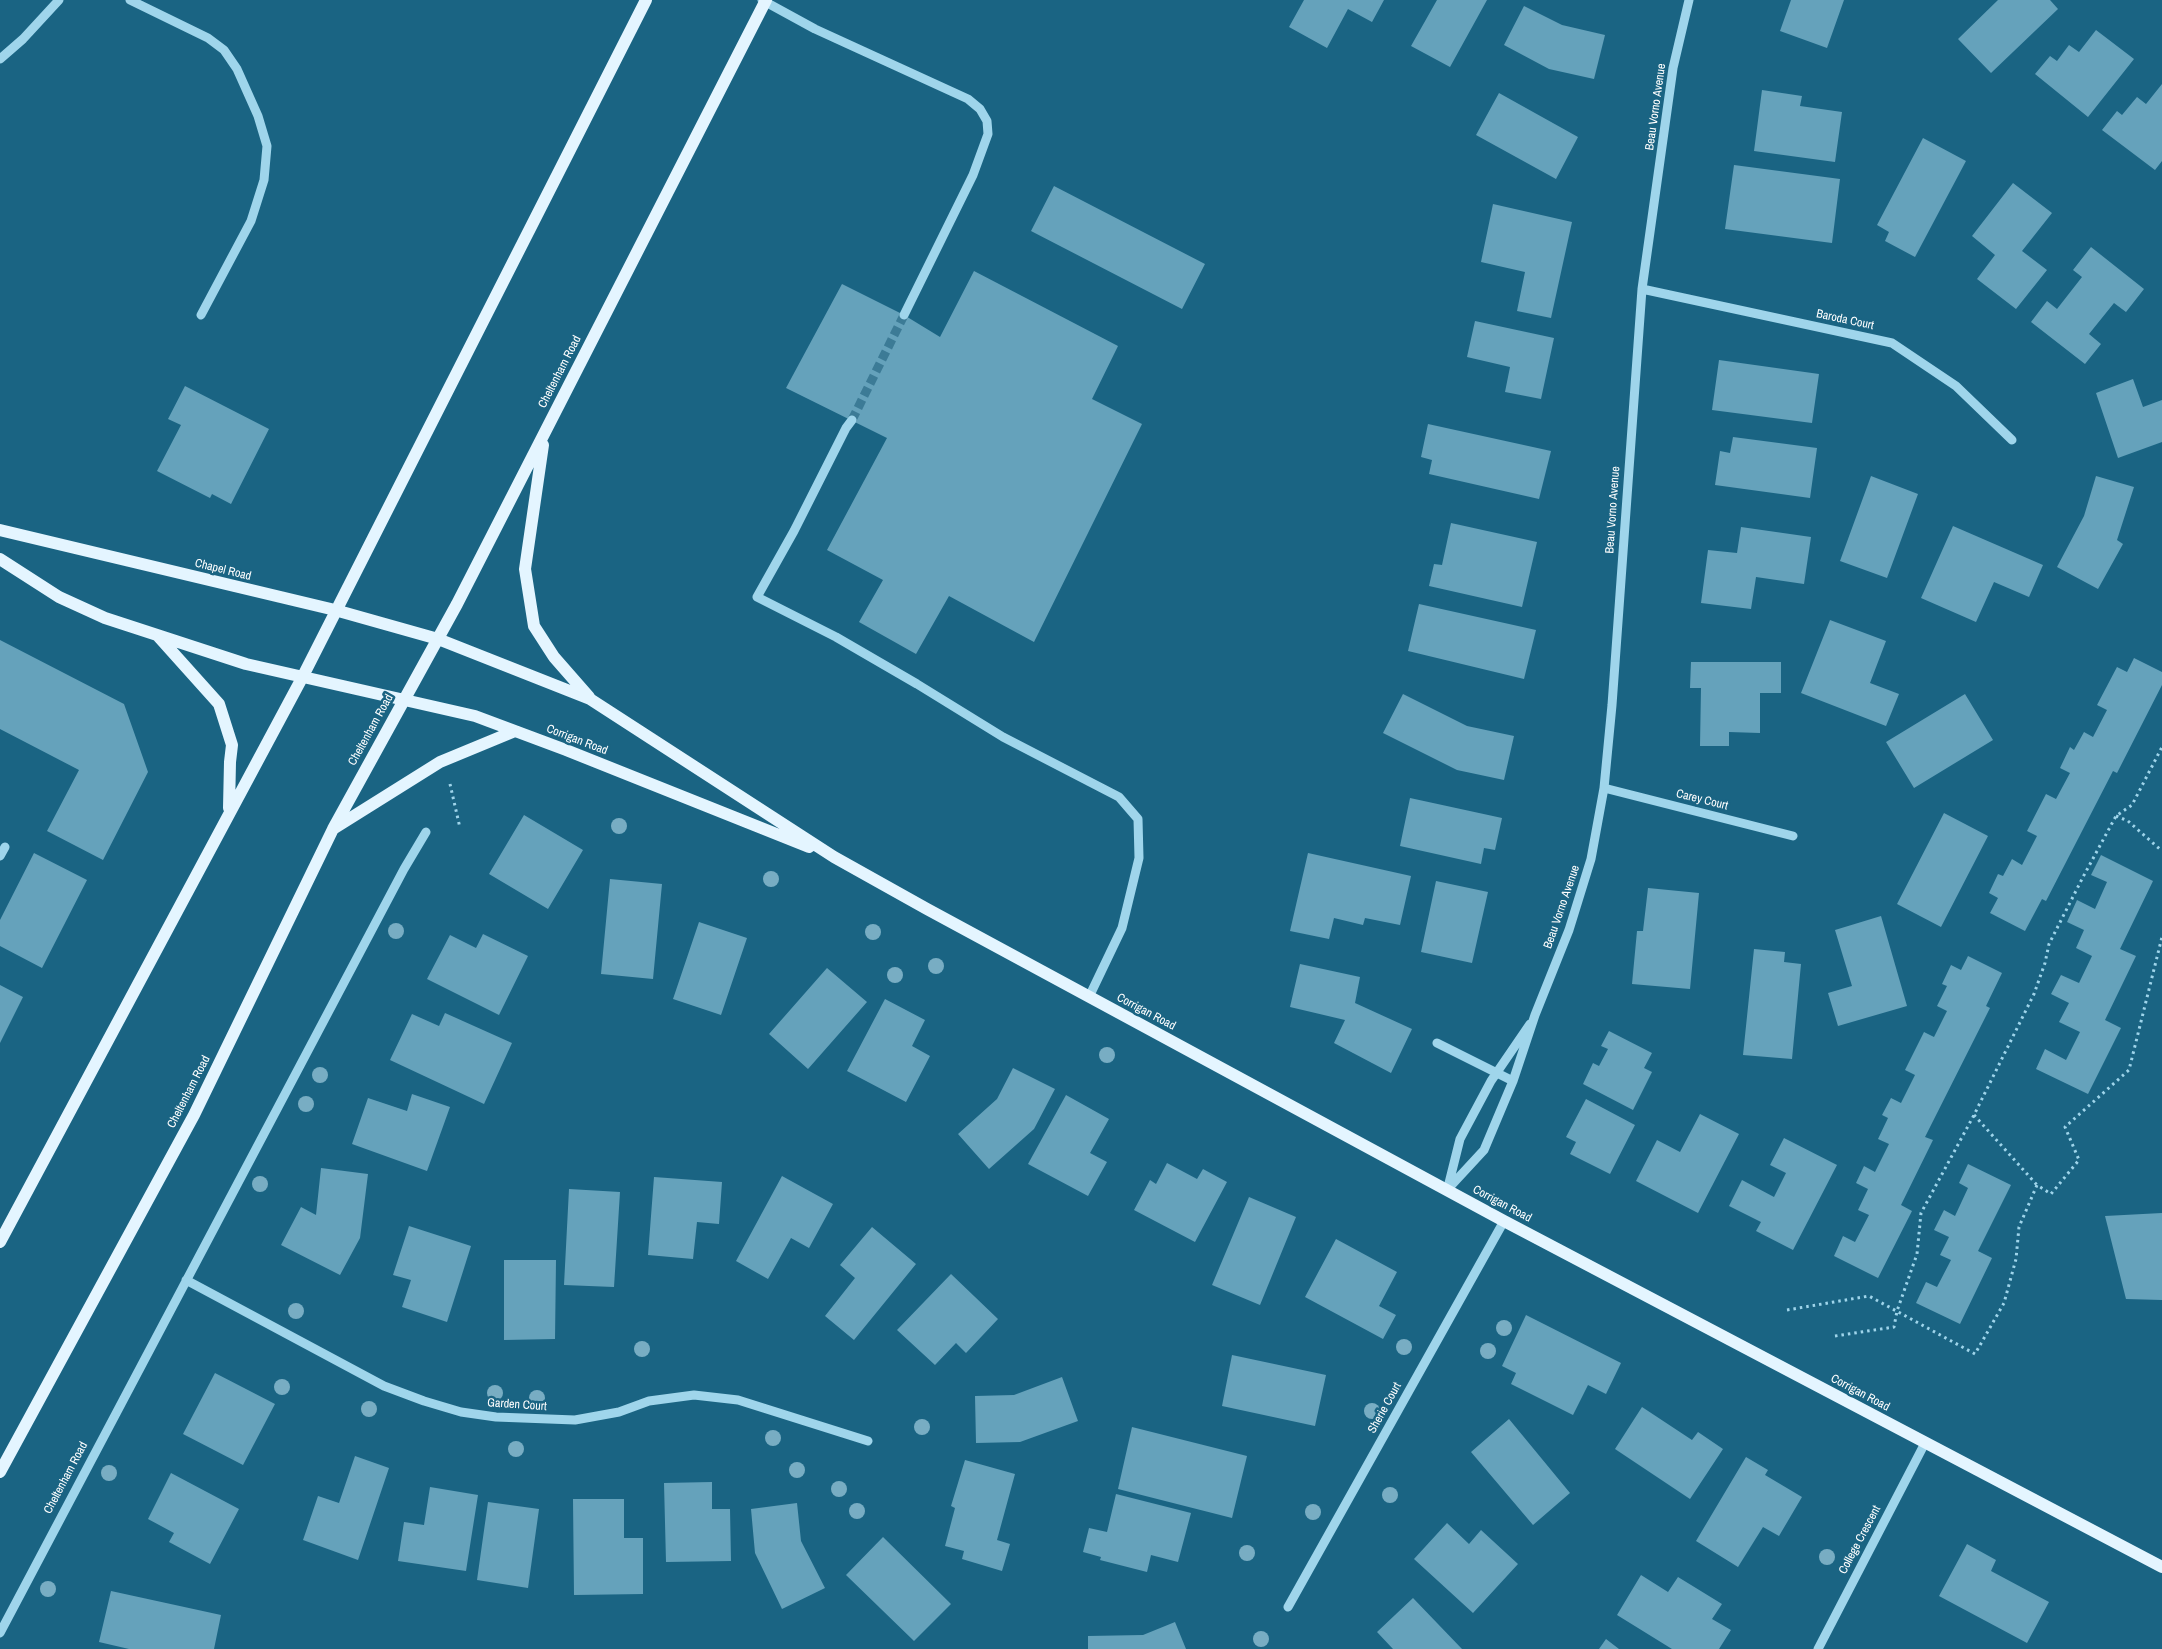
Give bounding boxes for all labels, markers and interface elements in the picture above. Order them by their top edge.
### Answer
street label: Beau Vorno Avenue [1643,63,1669,151]
street label: Baroda Court [1815,307,1875,333]
street label: Cheltenham Road [536,333,584,411]
street label: Beau Vorno Avenue [1603,466,1623,554]
street label: Chapel Road [193,556,253,584]
street label: Cheltenham Road [345,692,397,768]
street label: Corrigan Road [544,722,610,758]
street label: Carey Court [1675,787,1729,813]
street label: Beau Vorno Avenue [1541,863,1583,951]
street label: Corrigan Road [1114,990,1178,1034]
street label: Cheltenham Road [165,1053,213,1131]
street label: Corrigan Road [1470,1182,1534,1226]
street label: Corrigan Road [1828,1371,1892,1415]
street label: Sherie Court [1365,1380,1405,1436]
street label: Garden Court [487,1396,547,1414]
street label: Cheltenham Road [41,1440,91,1516]
street label: College Crescent [1836,1503,1884,1577]

